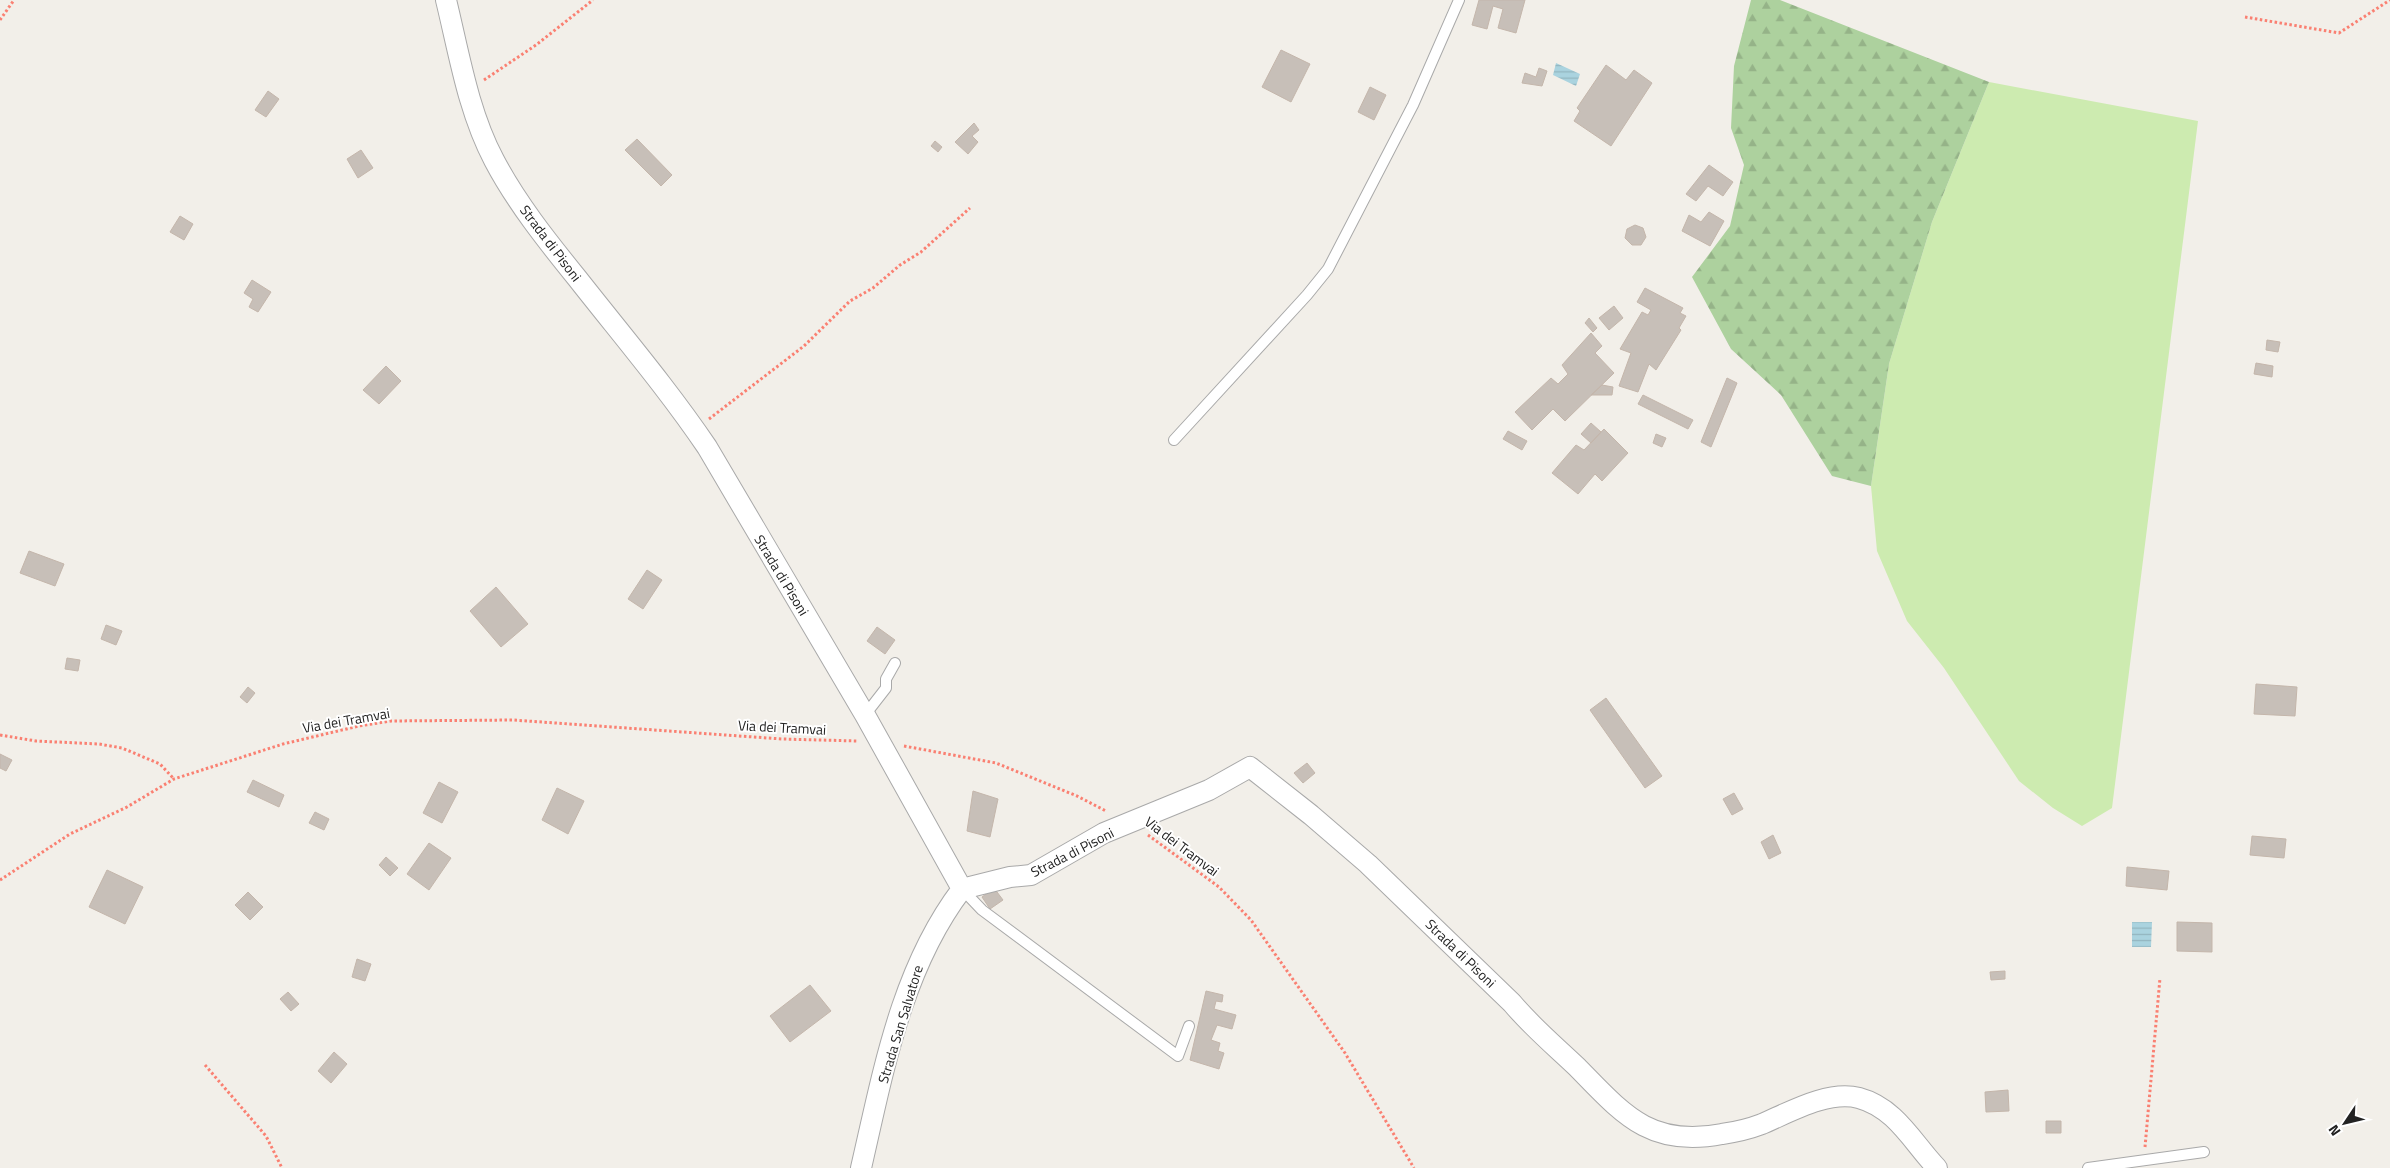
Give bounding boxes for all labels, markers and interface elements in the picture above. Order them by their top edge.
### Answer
street label: Strada di Pisoni [515,200,587,286]
street label: Strada di Pisoni [750,531,814,619]
street label: Via dei Tramvai [301,702,391,738]
street label: Via dei Tramvai [737,714,827,740]
street label: Via dei Tramvai [1140,811,1224,881]
street label: Strada di Pisoni [1027,822,1117,882]
street label: Strada di Pisoni [1421,914,1501,992]
street label: Strada San Salvatore [872,962,928,1086]
north arrow [2320,1098,2370,1148]
text: N [2323,1121,2345,1141]

